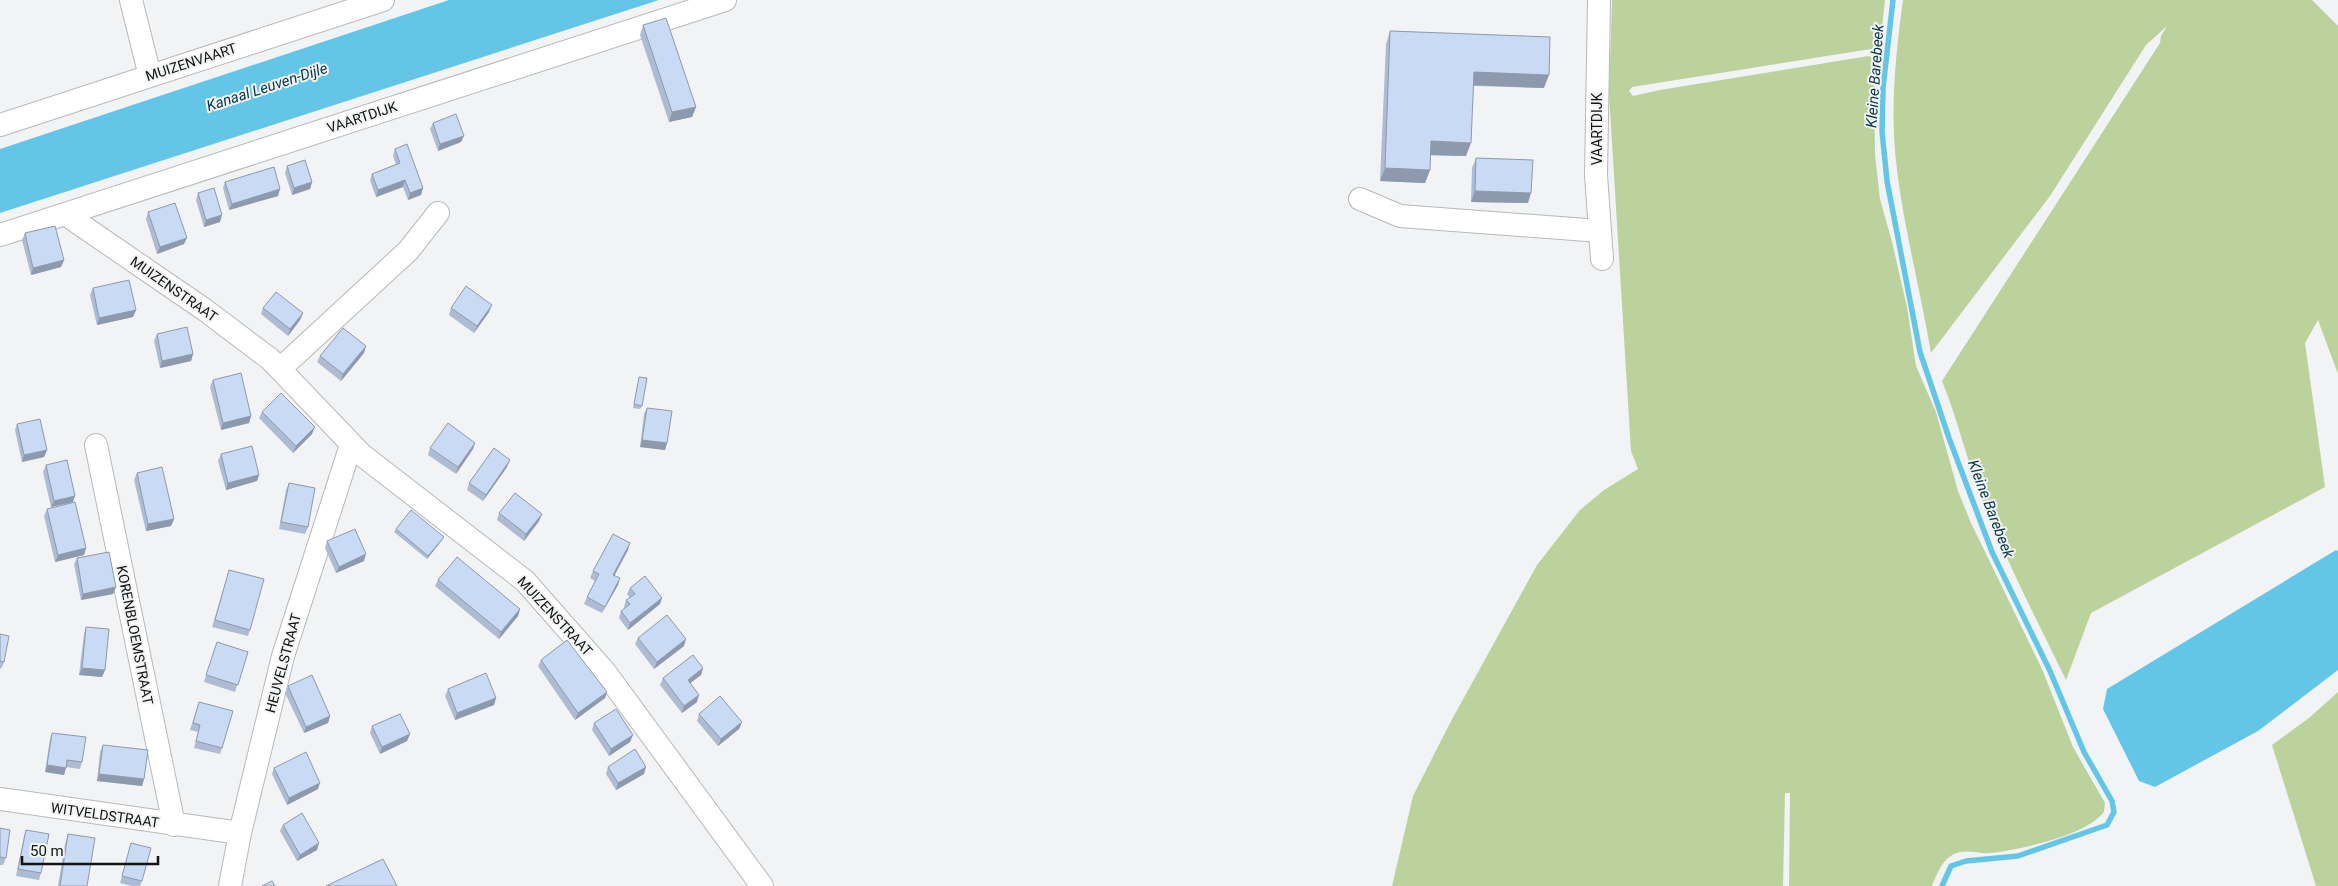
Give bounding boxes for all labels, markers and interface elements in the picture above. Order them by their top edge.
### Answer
water label: Kleine Barebeek [1862,23,1888,128]
street label: MUIZENVAART [144,40,239,84]
water label: Kanaal Leuven-Dijle [204,59,330,115]
street label: VAARTDIJK [1589,92,1605,165]
street label: VAARTDIJK [325,98,399,136]
street label: MUIZENSTRAAT [127,253,221,325]
water label: Kleine Barebeek [1964,457,2018,561]
street label: KORENBLOEMSTRAAT [114,564,156,707]
street label: MUIZENSTRAAT [514,573,596,659]
street label: HEUVELSTRAAT [262,611,304,715]
street label: WITVELDSTRAAT [50,799,161,831]
scale bar [22,834,159,866]
text: 50 m [30,842,64,860]

